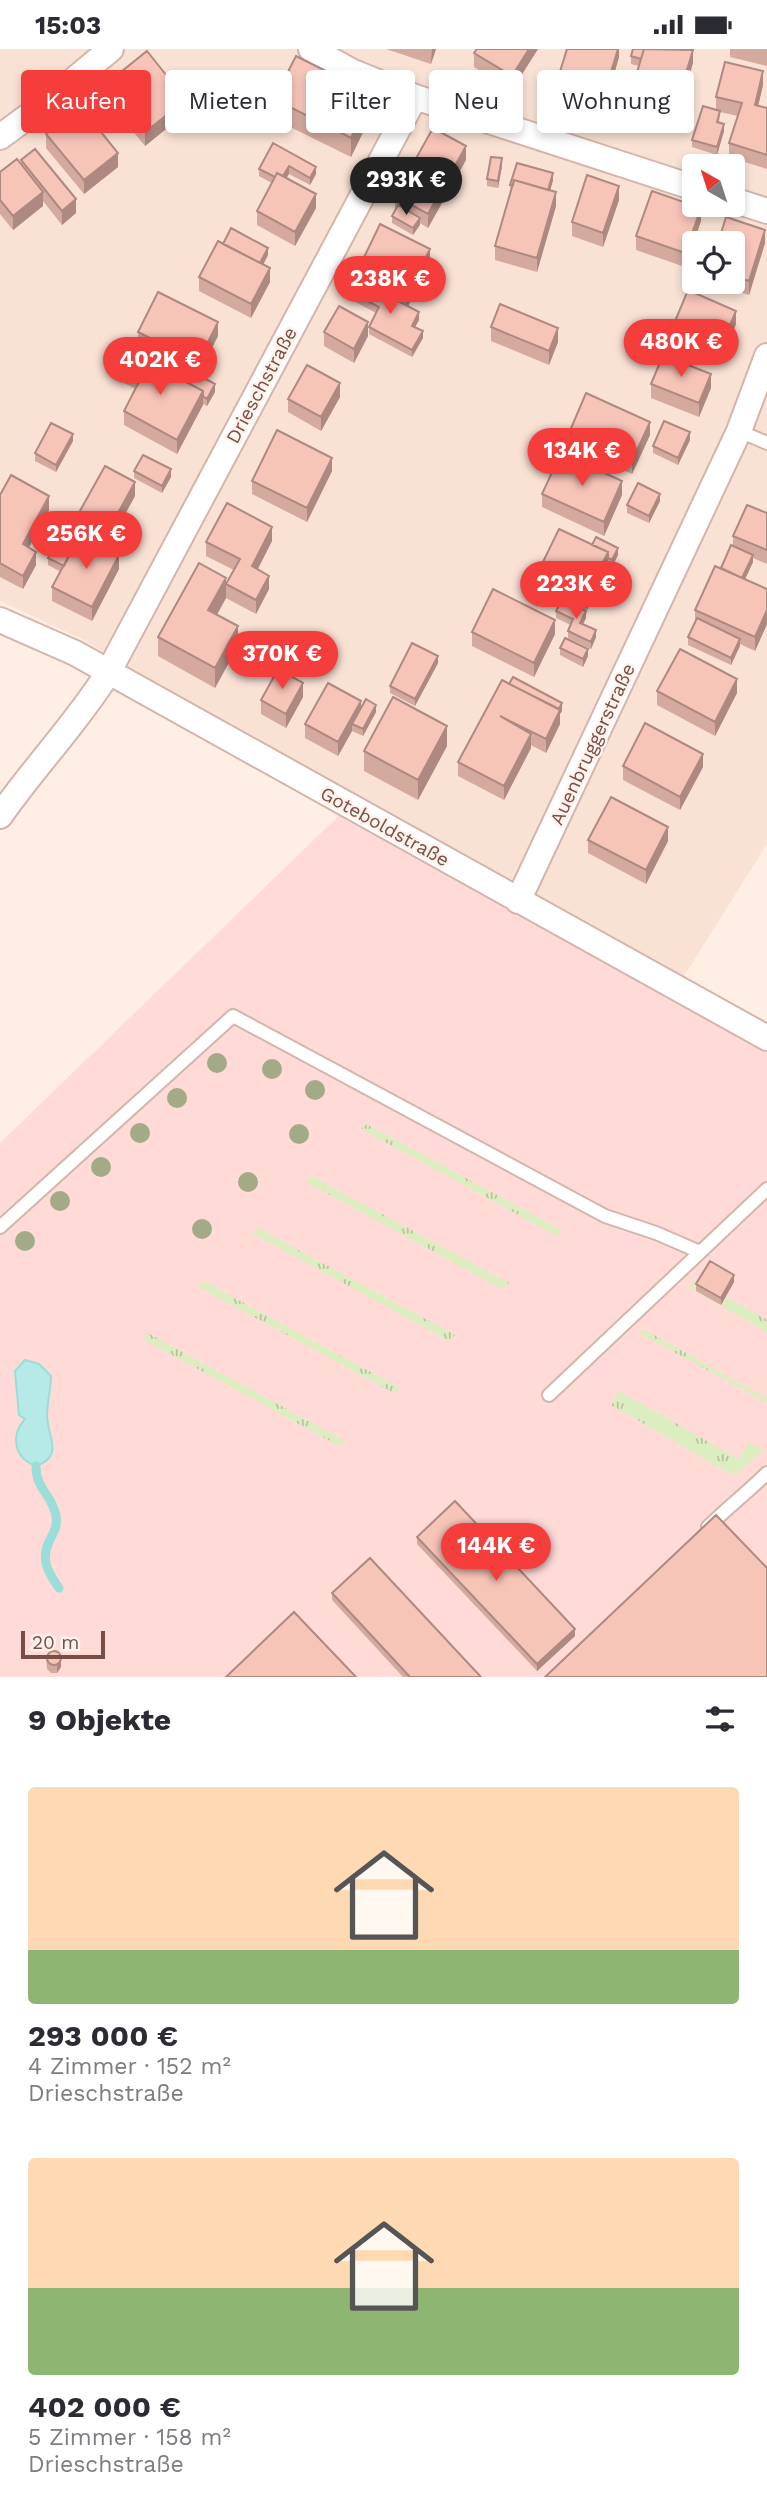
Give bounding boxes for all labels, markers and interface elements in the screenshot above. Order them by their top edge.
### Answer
text: 15:03 [35,10,101,40]
chip: Kaufen [21,70,151,133]
chip: Mieten [165,70,292,133]
chip: Filter [306,70,415,133]
chip: Neu [429,70,523,133]
chip: Wohnung [537,70,694,133]
north arrow [682,154,746,217]
map controls [682,154,745,294]
pin: 293K € [349,157,463,217]
text: 293K € [366,166,446,193]
button: locate [682,231,745,294]
pin: 238K € [333,257,447,316]
text: 238K € [350,265,430,292]
pin: 480K € [624,319,738,379]
street label: Drieschstraße [221,323,302,447]
text: 480K € [640,328,722,355]
pin: 402K € [103,337,217,397]
text: 402K € [119,346,201,373]
pin: 134K € [525,429,639,488]
text: 134K € [544,437,620,464]
pin: 256K € [29,511,143,571]
text: 256K € [46,520,126,547]
pin: 223K € [519,561,633,621]
text: 223K € [536,570,616,597]
pin: 370K € [225,631,339,691]
text: 370K € [242,640,322,667]
street label: Auenbruggerstraße [545,660,640,829]
street label: Goteboldstraße [316,782,453,871]
pin: 144K € [439,1523,553,1583]
text: 144K € [457,1532,535,1559]
scale bar [21,1628,105,1660]
text: 20 m [32,1631,79,1654]
icon: filters [701,1700,739,1738]
text: 9 Objekte [28,1702,171,1737]
icon: home [321,1832,447,1958]
text: 293 000 € [28,2018,178,2053]
text: 4 Zimmer · 152 m² [28,2053,231,2080]
text: Drieschstraße [28,2080,184,2107]
icon: home [321,2203,447,2329]
text: 402 000 € [28,2389,181,2424]
text: 5 Zimmer · 158 m² [28,2424,231,2451]
text: Drieschstraße [28,2451,184,2478]

